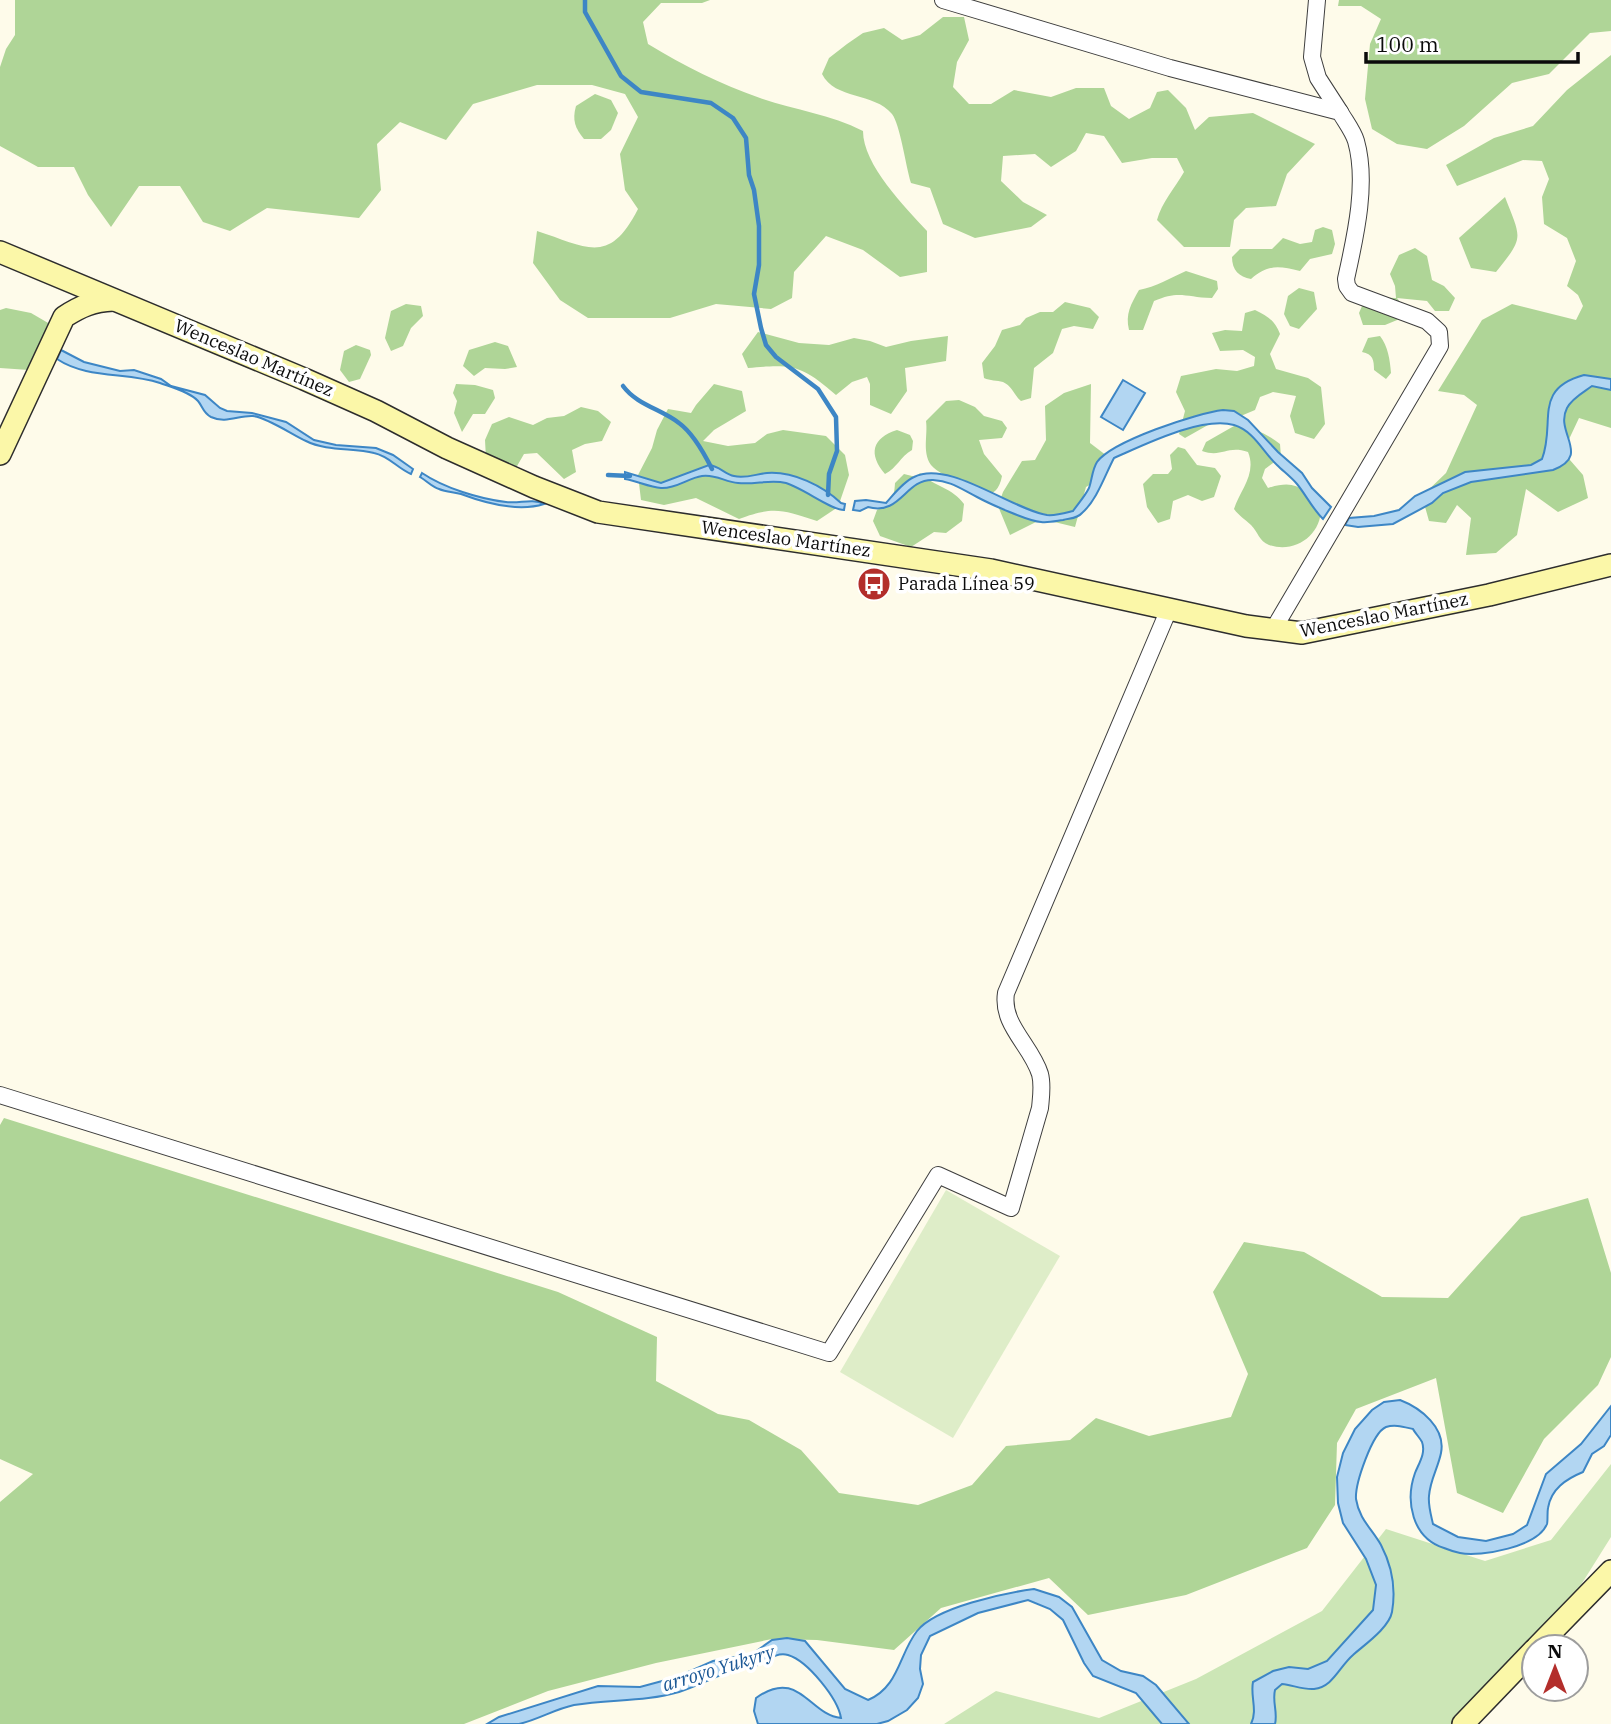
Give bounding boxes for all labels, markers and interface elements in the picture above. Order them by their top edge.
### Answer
scale bar [1366,21,1578,65]
text: 100 m [1376,30,1439,58]
street label: Wenceslao Martínez [171,314,337,401]
street label: Wenceslao Martínez [700,515,872,562]
bus stop icon: Parada Línea 59 [855,565,893,603]
place label: Parada Línea 59 [898,572,1035,595]
street label: Wenceslao Martínez [1298,587,1470,642]
north arrow [1520,1633,1590,1703]
water label: arroyo Yukyry [659,1639,778,1696]
text: N [1547,1639,1563,1663]

